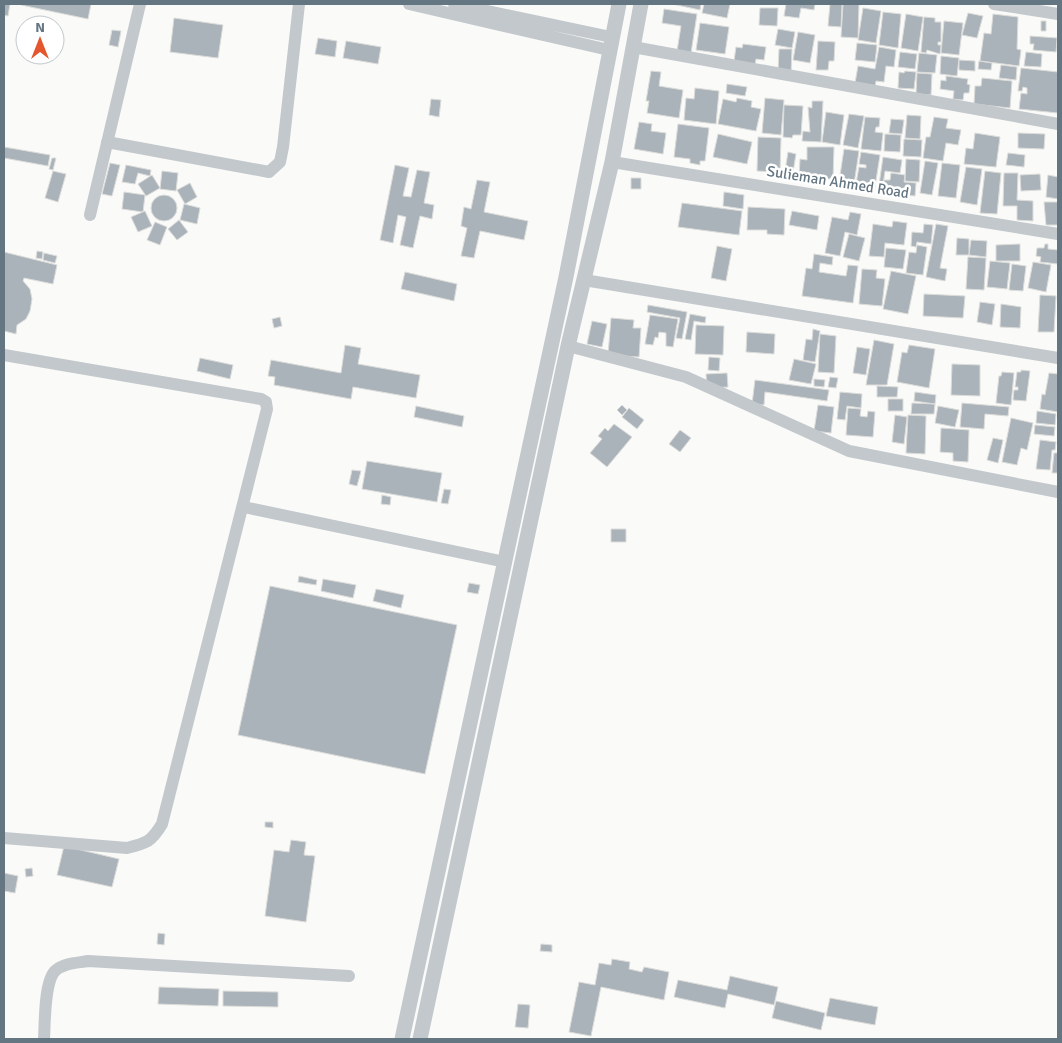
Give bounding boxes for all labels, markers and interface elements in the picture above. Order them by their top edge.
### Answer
north arrow [15,15,65,65]
text: N [35,19,45,36]
street label: Sulieman Ahmed Road [766,162,910,202]

